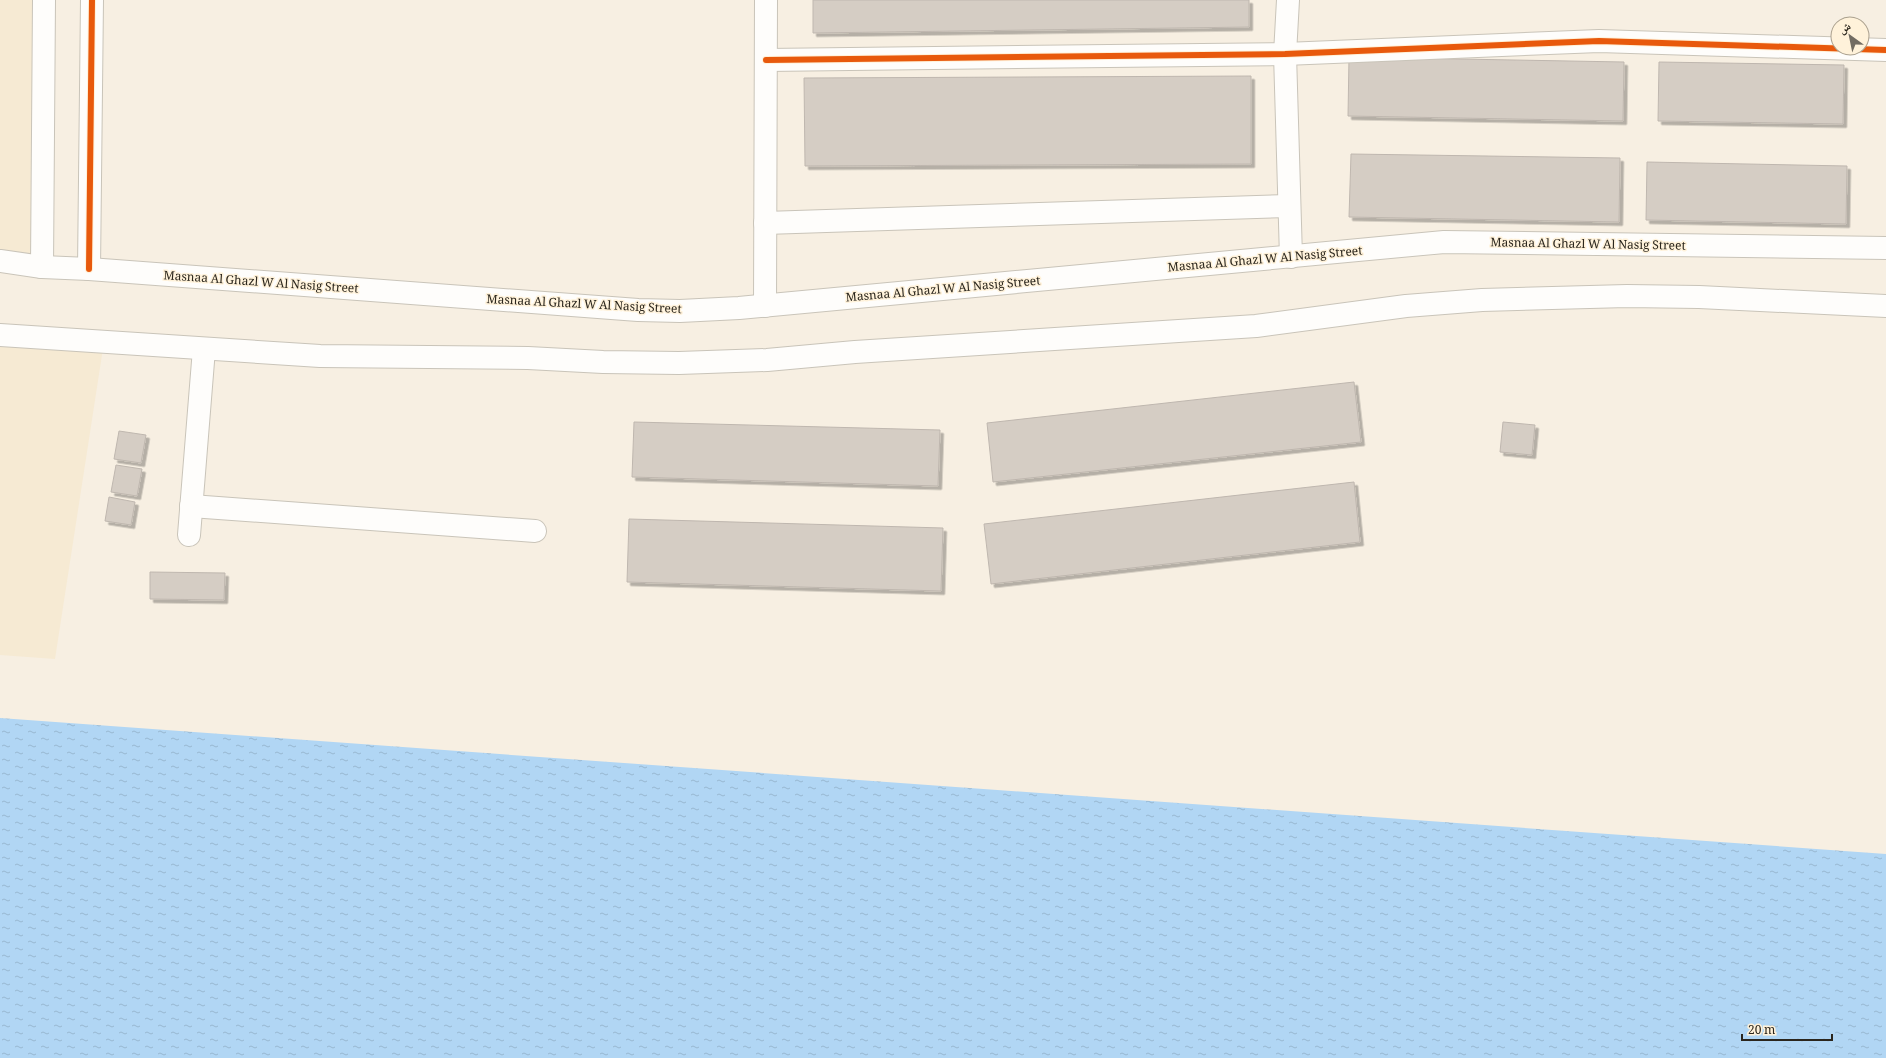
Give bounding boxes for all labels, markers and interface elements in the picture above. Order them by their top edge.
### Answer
north arrow [1830,16,1870,56]
text: ش [1835,18,1856,40]
street label: Masnaa Al Ghazl W Al Nasig Street [1490,233,1686,258]
street label: Masnaa Al Ghazl W Al Nasig Street [1167,242,1363,279]
street label: Masnaa Al Ghazl W Al Nasig Street [163,266,359,301]
street label: Masnaa Al Ghazl W Al Nasig Street [845,272,1041,309]
street label: Masnaa Al Ghazl W Al Nasig Street [486,290,682,321]
scale bar [1742,1016,1832,1042]
text: 20 m [1748,1021,1775,1042]

